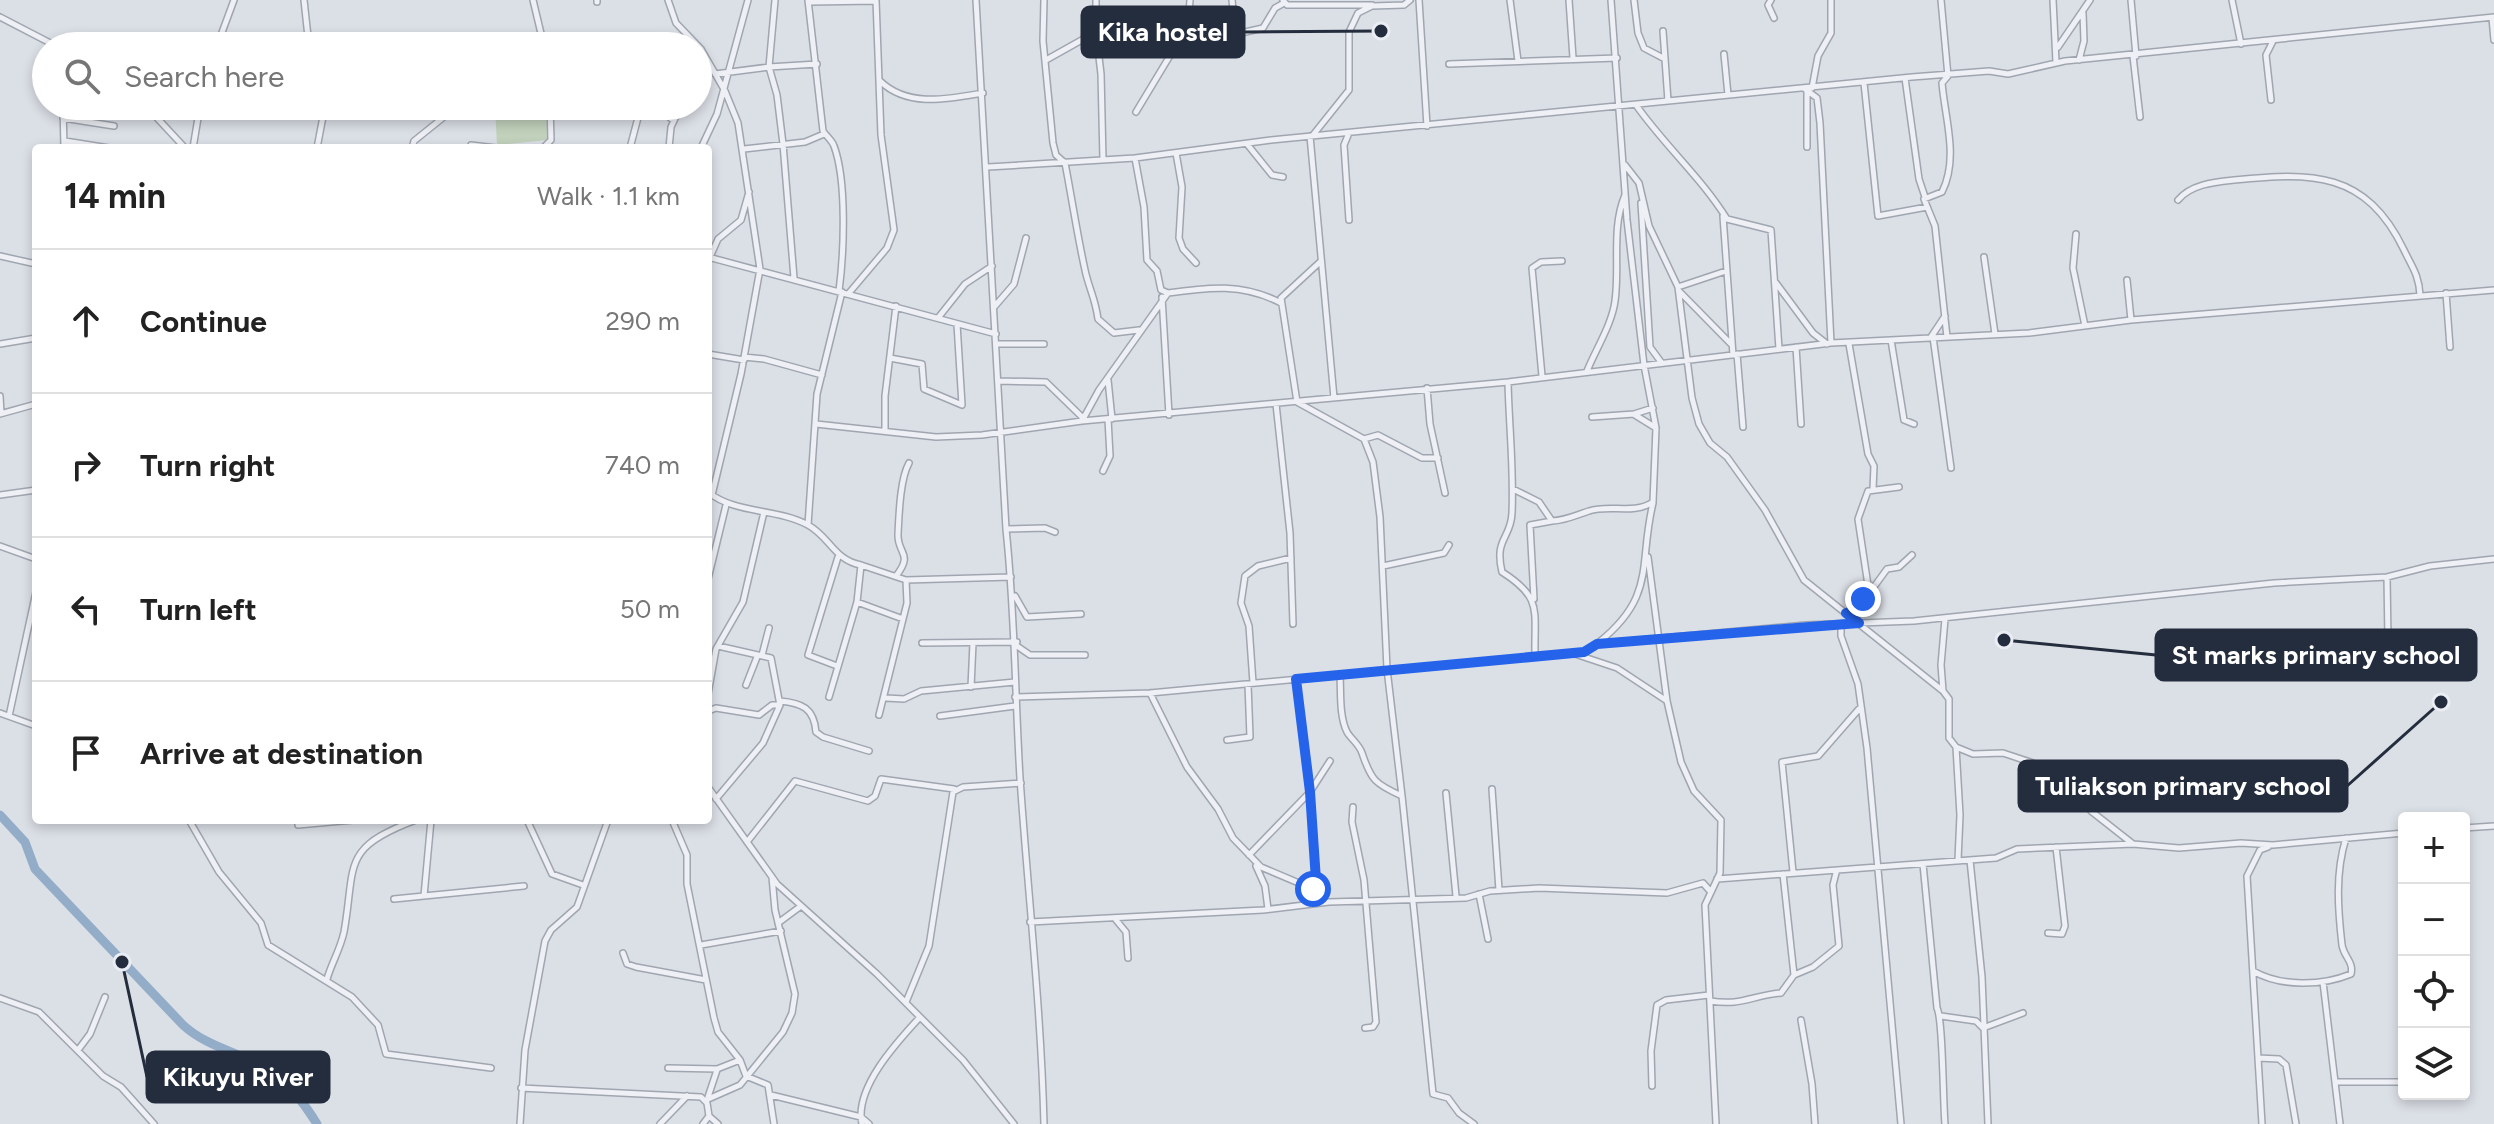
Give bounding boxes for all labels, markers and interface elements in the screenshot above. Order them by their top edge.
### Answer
callout: Kika hostel [1082,7,1244,57]
text: Kika hostel [1098,16,1228,48]
search box [32,32,712,120]
icon: search [60,54,104,98]
text: Search here [124,58,284,95]
text: 14 min [64,176,166,217]
text: Walk · 1.1 km [537,180,680,212]
icon: ahead [64,299,108,343]
text: Continue [140,303,267,340]
text: 290 m [606,305,680,337]
icon: right [64,443,108,487]
text: Turn right [140,447,275,484]
text: 740 m [605,449,680,481]
route end [1845,581,1881,617]
icon: left [64,587,108,631]
text: Turn left [140,591,257,628]
text: 50 m [620,593,680,625]
callout: St marks primary school [2156,630,2476,680]
text: St marks primary school [2172,639,2460,671]
icon: arrive [64,731,108,775]
text: Arrive at destination [140,735,423,772]
callout: Tuliakson primary school [2019,761,2347,811]
text: Tuliakson primary school [2035,770,2331,802]
map controls [2398,812,2470,1100]
button: + [2398,812,2470,884]
route start [1295,871,1331,907]
button: − [2398,884,2470,956]
button: locate [2398,956,2470,1028]
button: layers [2398,1028,2470,1100]
callout: Kikuyu River [147,1052,329,1102]
text: Kikuyu River [163,1061,313,1093]

